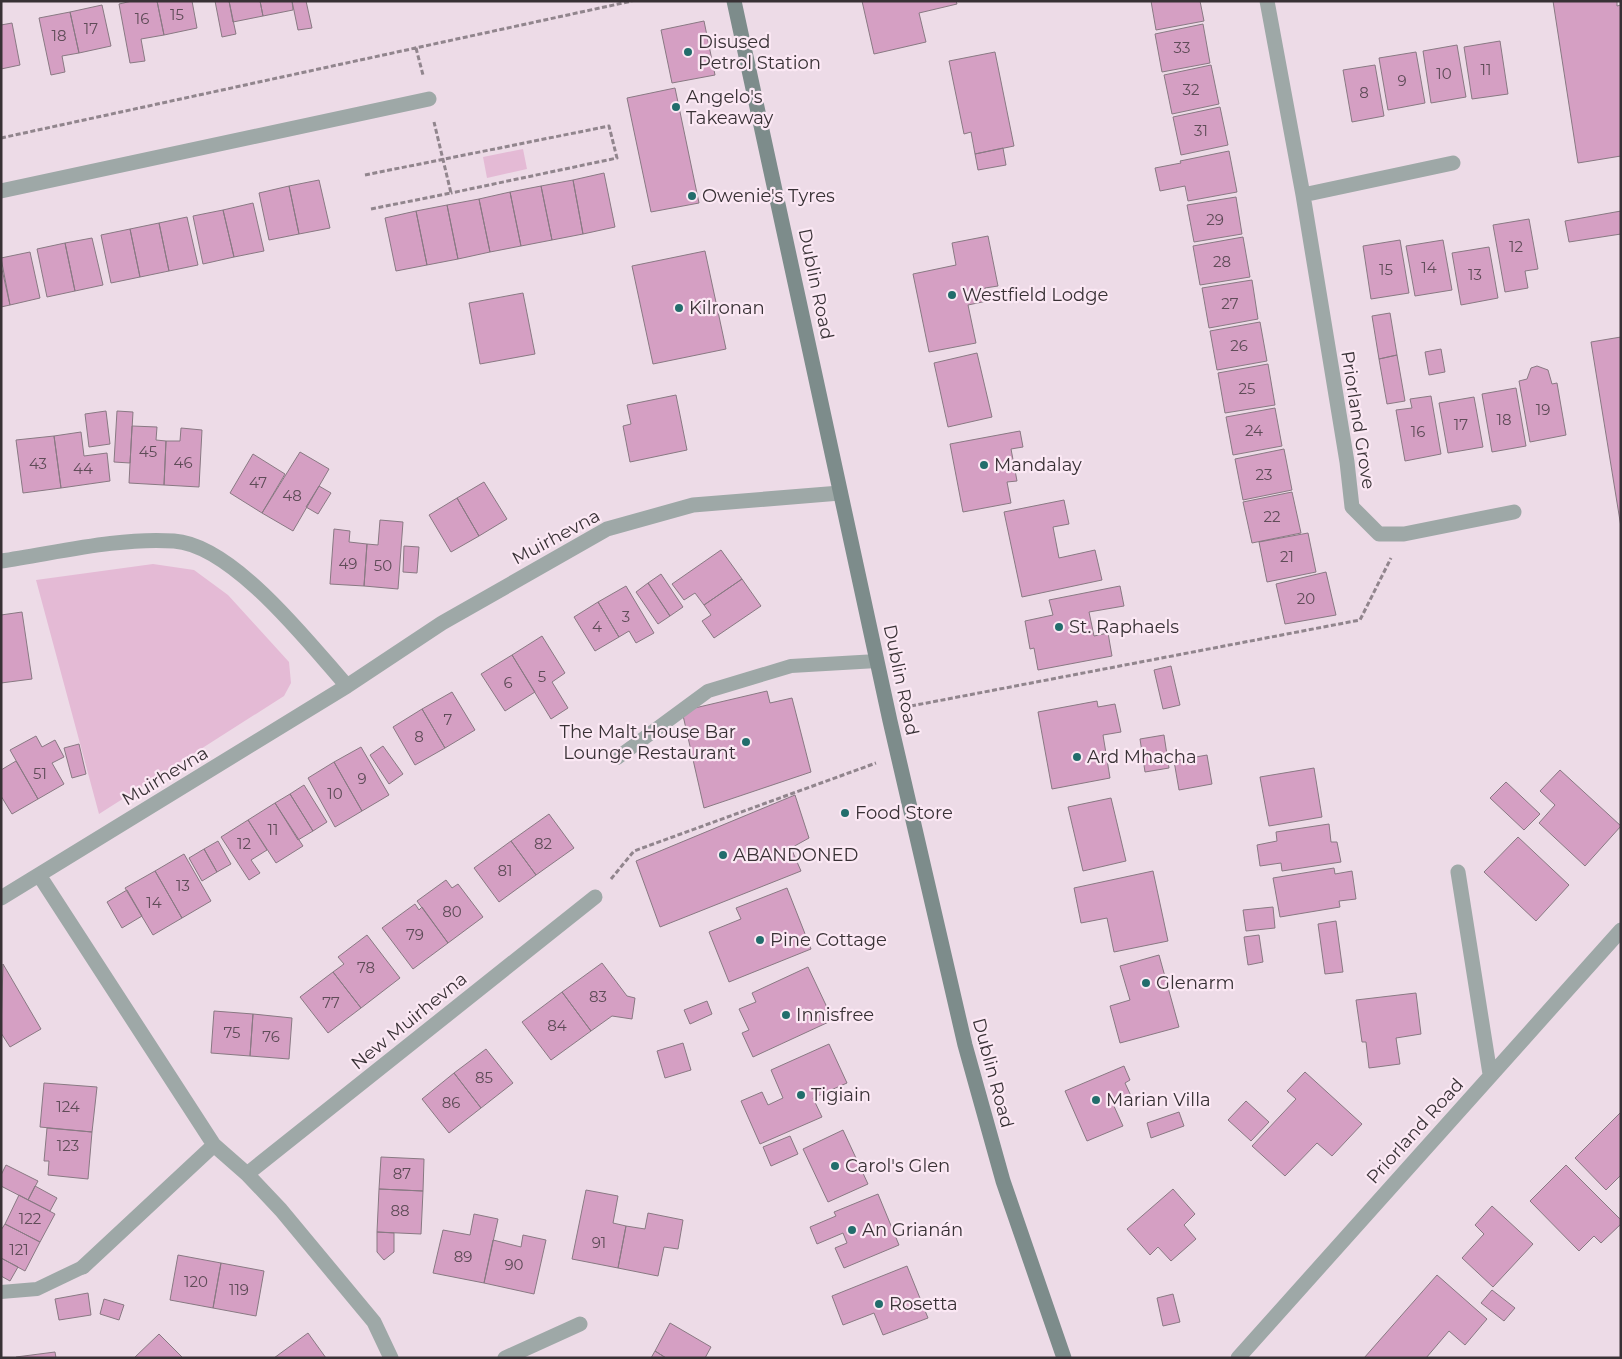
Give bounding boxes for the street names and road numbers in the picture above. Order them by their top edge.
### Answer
street label: Dublin Road [794,227,838,341]
street label: Priorland Grove [1336,349,1380,491]
street label: Muirhevna [508,505,604,569]
street label: Dublin Road [879,623,923,737]
street label: Muirhevna [118,742,212,810]
street label: New Muirhevna [347,968,471,1074]
street label: Dublin Road [968,1016,1018,1130]
street label: Priorland Road [1362,1074,1468,1188]

